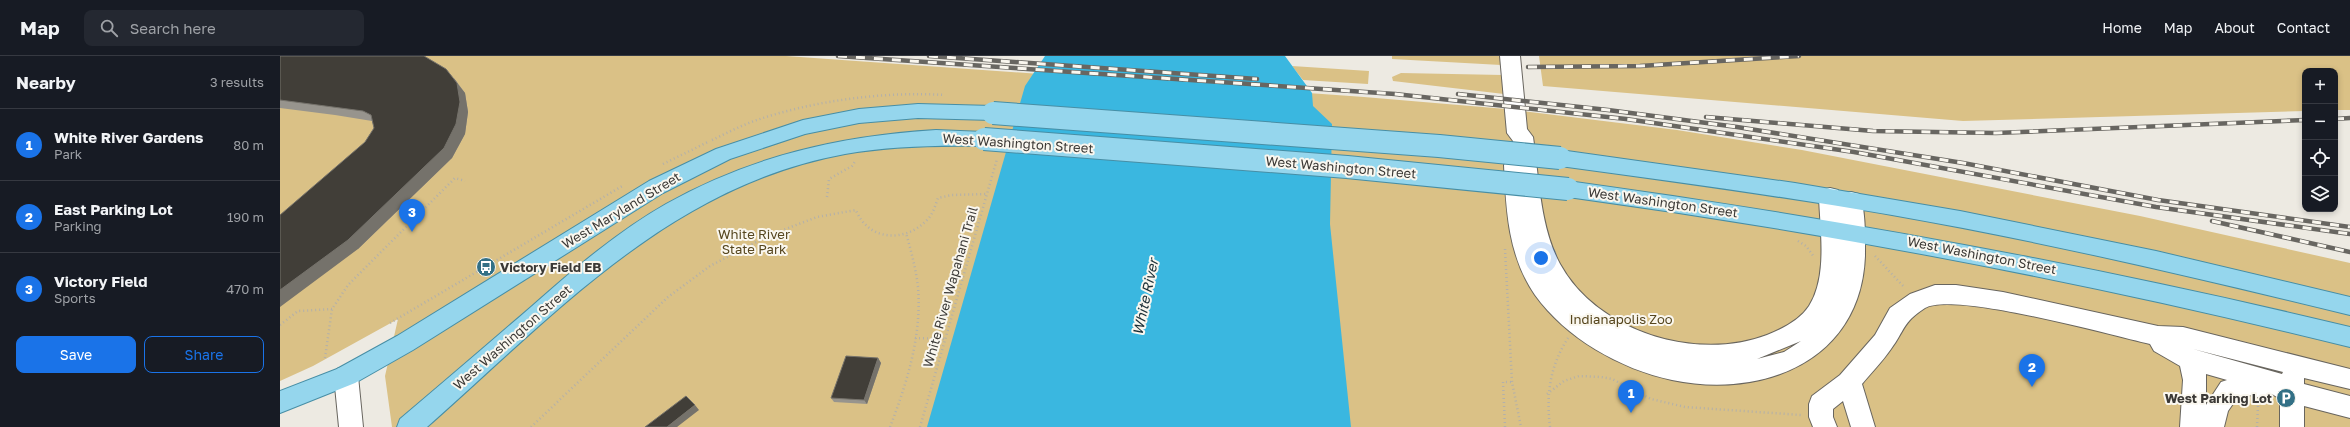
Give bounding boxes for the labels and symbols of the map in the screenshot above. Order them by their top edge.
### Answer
street label: West Washington Street [942,130,1094,156]
street label: West Washington Street [1265,152,1417,182]
street label: West Maryland Street [559,168,683,252]
street label: West Washington Street [1587,184,1739,220]
pin: 3 [399,199,425,232]
street label: White River Wapahani Trail [919,205,981,369]
park label: White River State Park [718,226,790,257]
street label: West Washington Street [1906,233,2058,277]
your location [1531,248,1551,268]
water label: White River [1129,255,1162,337]
bus stop icon: Victory Field EB [475,256,497,278]
place label: Victory Field EB [500,259,602,275]
street label: West Washington Street [450,281,574,393]
park label: Indianapolis Zoo [1570,311,1673,327]
pin: 2 [2019,354,2045,387]
pin: 1 [1618,380,1644,413]
parking icon: West Parking Lot [2275,387,2297,409]
place label: West Parking Lot [2165,390,2272,406]

